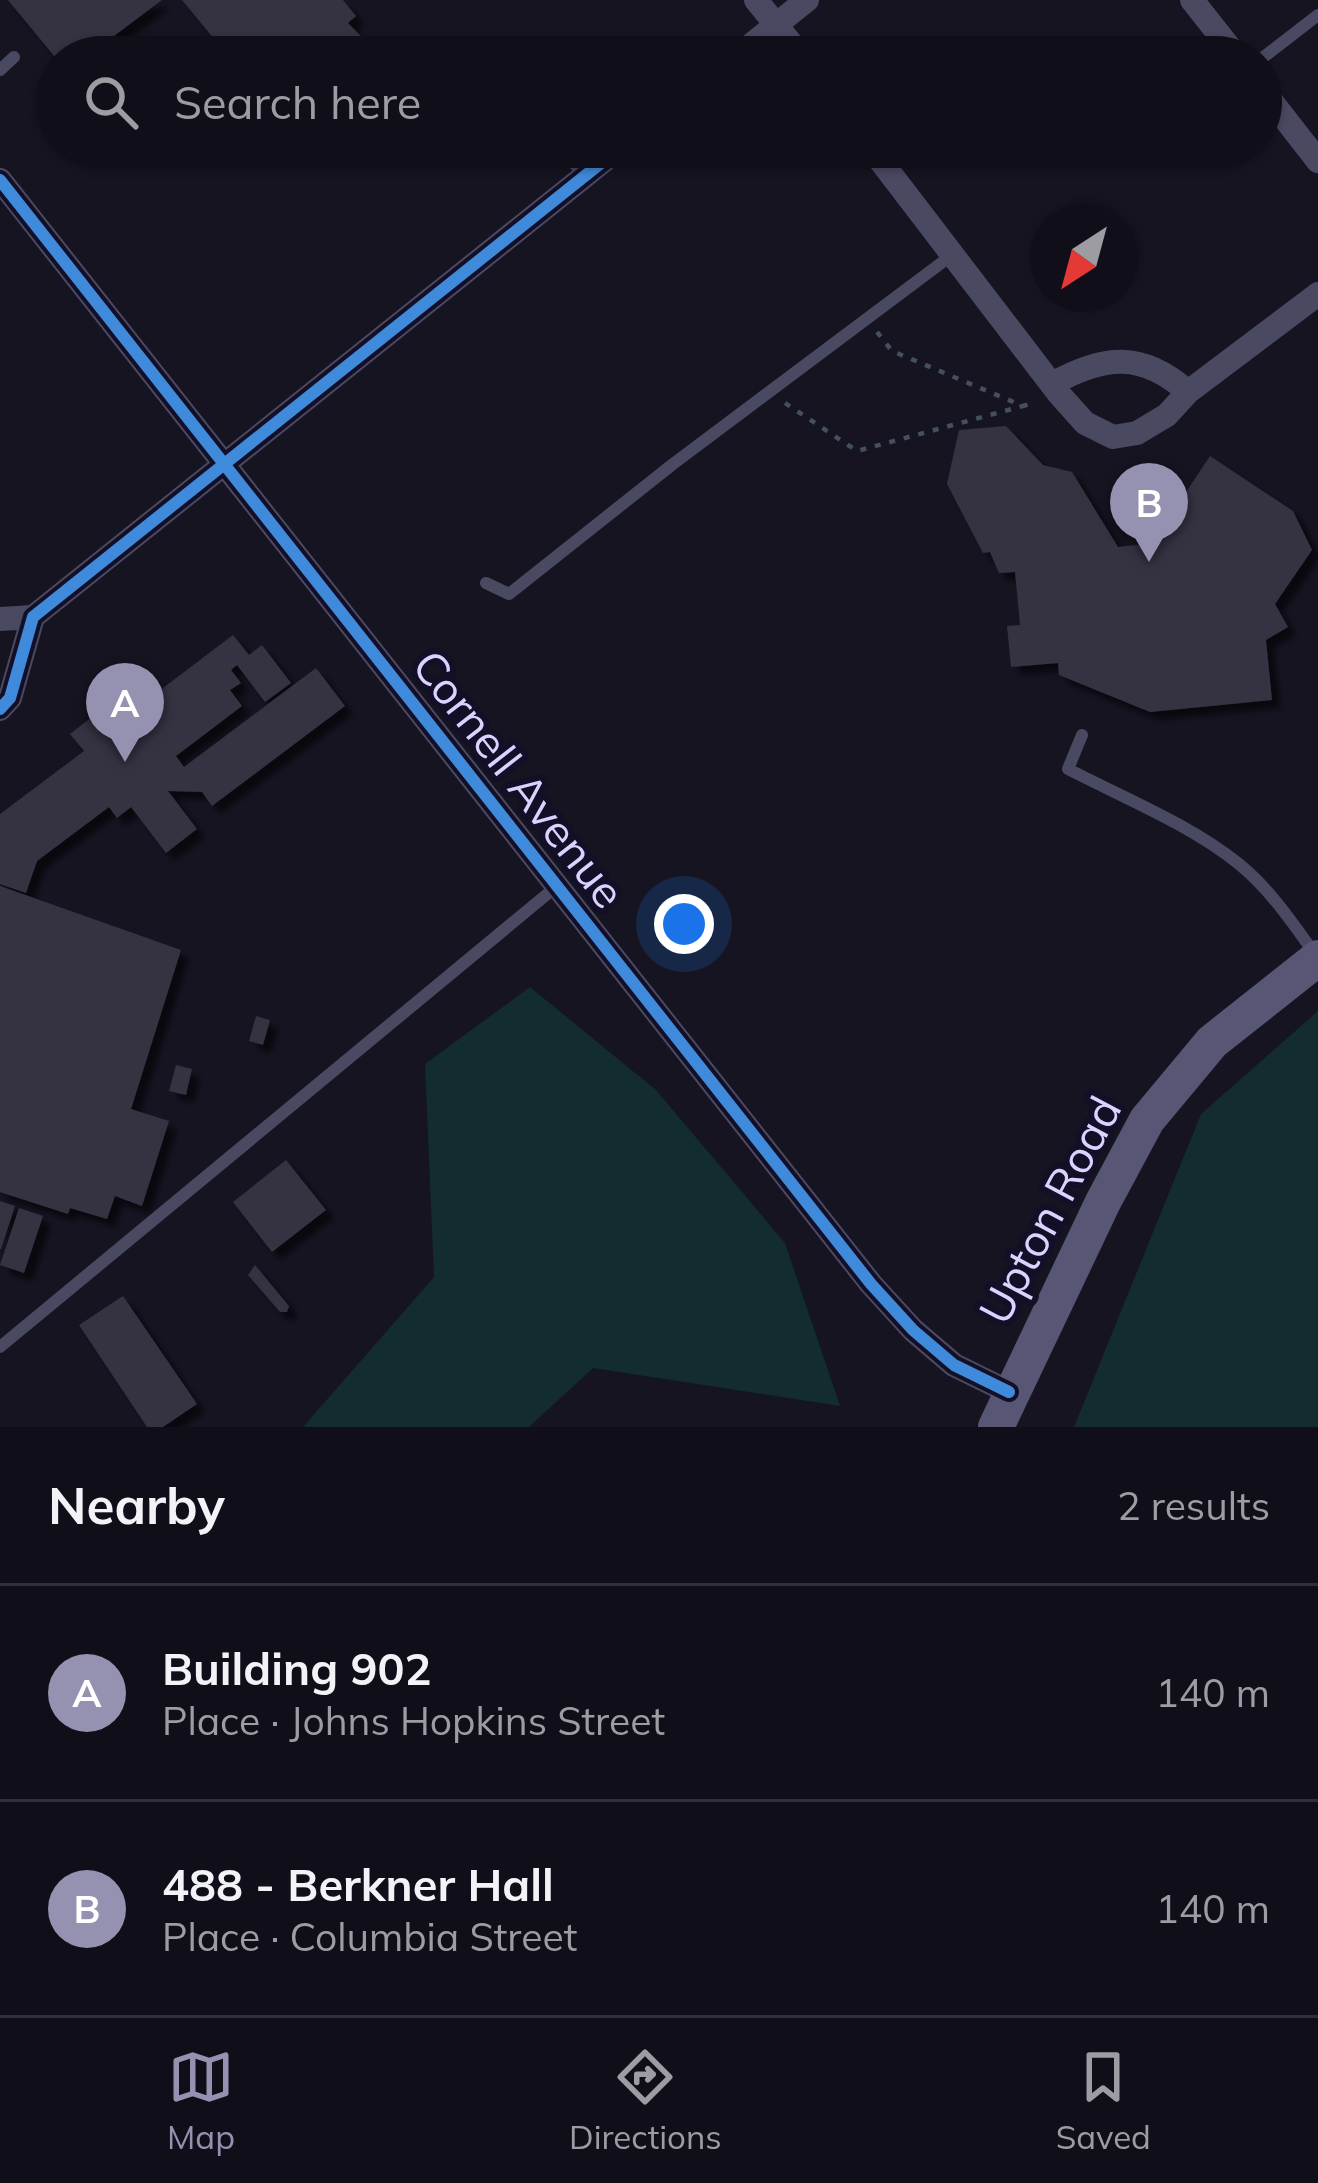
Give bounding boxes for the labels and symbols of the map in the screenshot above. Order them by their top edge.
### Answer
north arrow [1030,204,1138,312]
pin: B [1110,463,1188,562]
street label: Cornell Avenue [402,638,638,919]
pin: A [86,663,164,762]
your location [654,894,714,954]
street label: Upton Road [966,1086,1132,1333]

